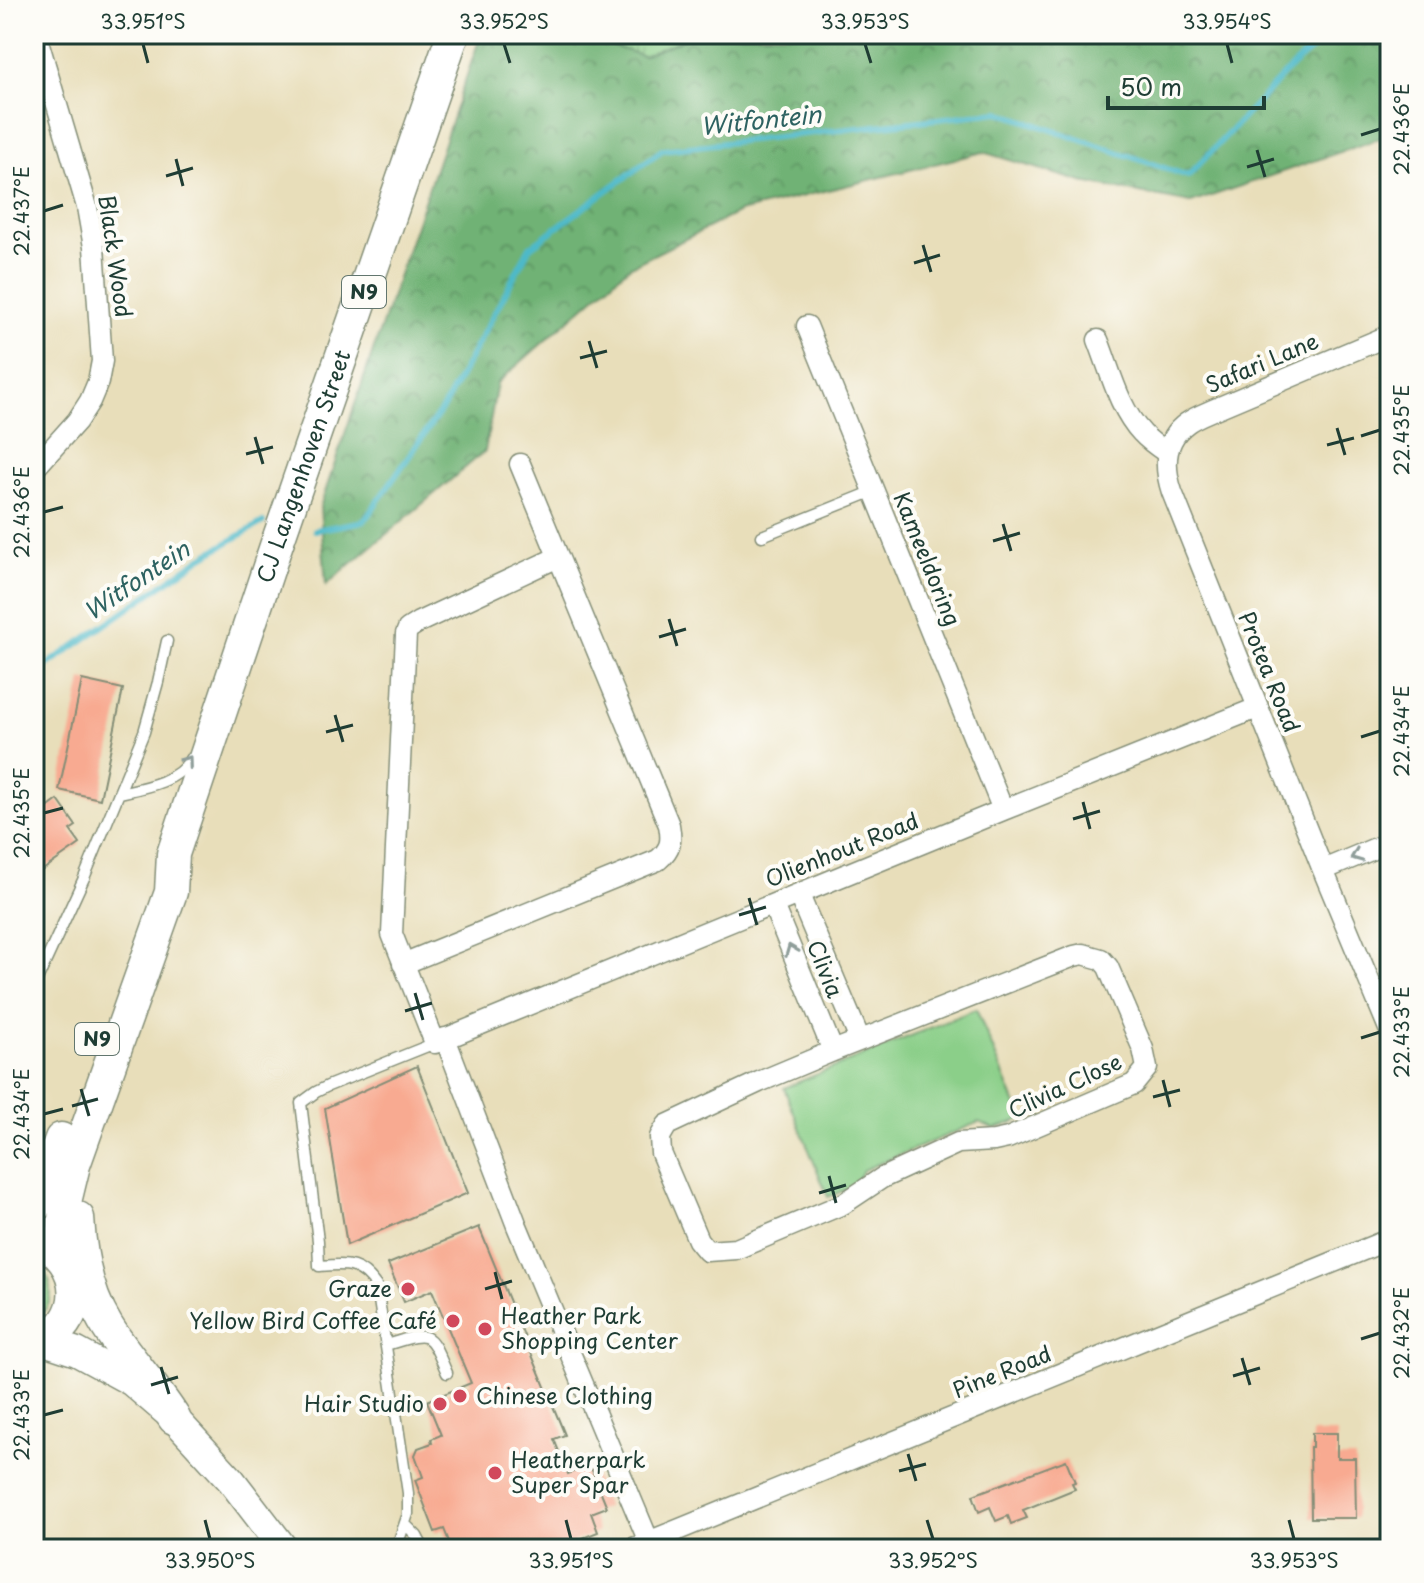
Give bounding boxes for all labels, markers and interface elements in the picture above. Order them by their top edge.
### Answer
text: 33.951°S [100,6,186,36]
text: 33.952°S [459,6,549,36]
text: 33.953°S [820,6,910,36]
text: 33.954°S [1182,6,1272,36]
scale bar [1108,60,1264,110]
text: 50 m [1120,68,1182,104]
text: 22.436°E [1386,83,1416,175]
water label: Witfontein [699,95,824,143]
text: 22.437°E [6,166,36,256]
street label: Black Wood [92,192,141,319]
road number: N9 [342,276,386,308]
street label: Safari Lane [1200,323,1323,400]
street label: CJ Langenhoven Street [247,345,358,587]
text: 22.435°E [1386,384,1416,476]
text: 22.436°E [6,466,36,558]
street label: Kameeldoring [887,487,970,630]
water label: Witfontein [76,530,197,628]
street label: Protea Road [1231,606,1310,737]
text: 22.434°E [1386,685,1416,777]
one-way arrow [177,755,192,770]
text: 22.435°E [6,767,36,859]
street label: Olienhout Road [760,803,923,894]
one-way arrow [1350,846,1364,863]
street label: Clivia [800,935,853,1002]
one-way arrow [784,944,800,958]
text: 22.433°E [1386,986,1416,1078]
road number: N9 [75,1023,119,1055]
street label: Clivia Close [1002,1044,1127,1125]
text: 22.434°E [6,1068,36,1160]
place label: Graze [328,1271,392,1304]
marker: Graze [399,1280,417,1298]
text: 22.432°E [1386,1287,1416,1379]
place label: Heather Park Shopping Center [501,1298,679,1356]
place label: Yellow Bird Coffee Café [189,1303,437,1336]
marker: Yellow Bird Coffee Café [444,1312,462,1330]
marker: Heather Park Shopping Center [476,1320,494,1338]
street label: Pine Road [947,1336,1056,1405]
text: 22.433°E [6,1369,36,1461]
place label: Chinese Clothing [476,1378,653,1411]
place label: Hair Studio [304,1386,424,1419]
marker: Chinese Clothing [451,1387,469,1405]
marker: Hair Studio [431,1395,449,1413]
place label: Heatherpark Super Spar [511,1442,646,1500]
marker: Heatherpark Super Spar [486,1464,504,1482]
text: 33.950°S [164,1545,256,1575]
text: 33.951°S [528,1545,614,1575]
text: 33.952°S [888,1545,978,1575]
text: 33.953°S [1249,1545,1339,1575]

